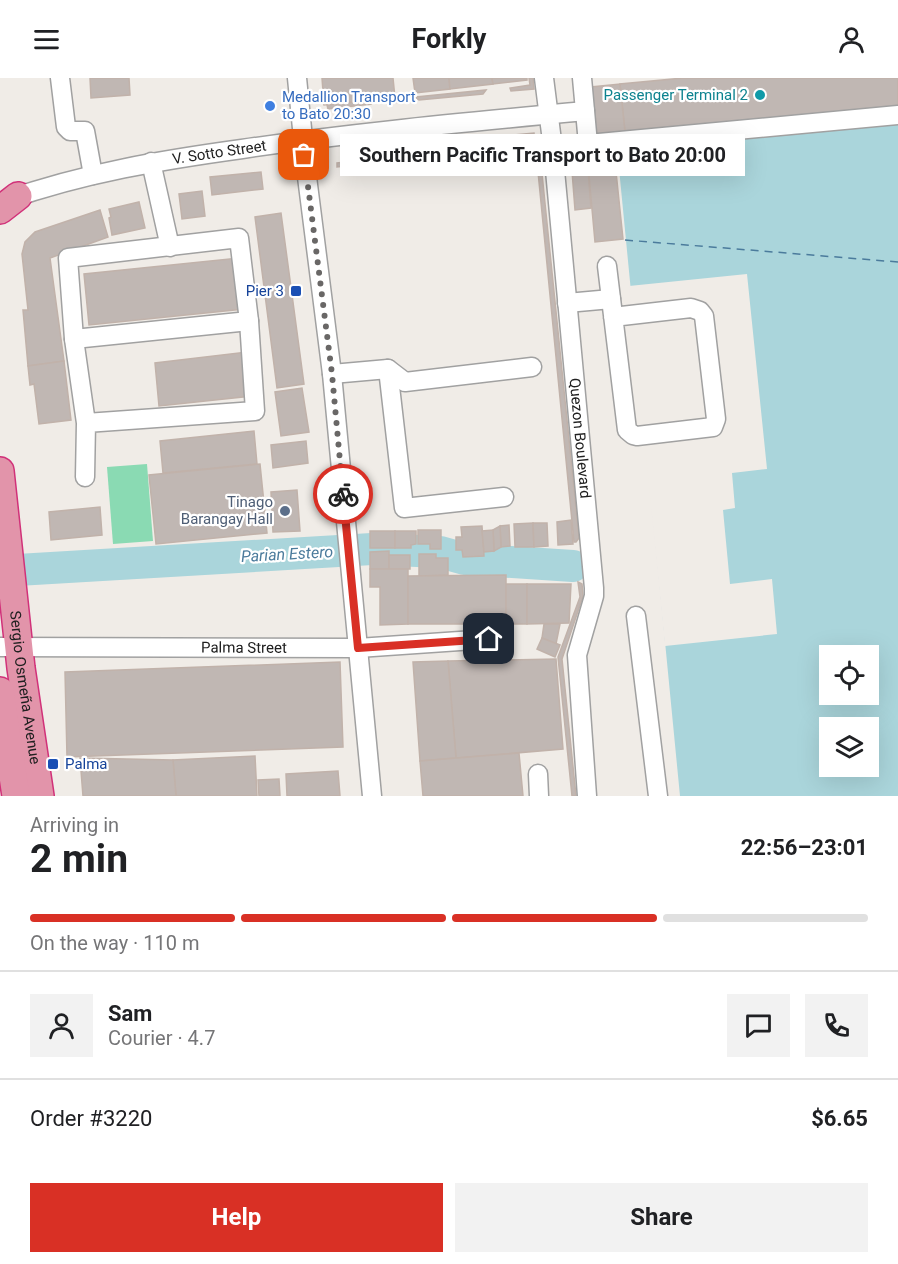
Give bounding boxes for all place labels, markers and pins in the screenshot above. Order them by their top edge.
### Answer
place label: Passenger Terminal 2 [604,86,748,104]
place label: Medallion Transport to Bato 20:30 [282,88,416,123]
marker: Passenger Terminal 2 [753,88,767,102]
marker: Medallion Transport to Bato 20:30 [263,99,277,113]
pin [278,129,329,180]
callout: Southern Pacific Transport to Bato 20:00 [340,134,745,176]
place label: Pier 3 [246,282,284,300]
marker: Pier 3 [289,284,303,298]
place label: Tinago Barangay Hall [181,493,273,528]
marker: Tinago Barangay Hall [278,504,292,518]
pin [463,613,514,664]
place label: Palma [65,755,108,773]
marker: Palma [46,757,60,771]

